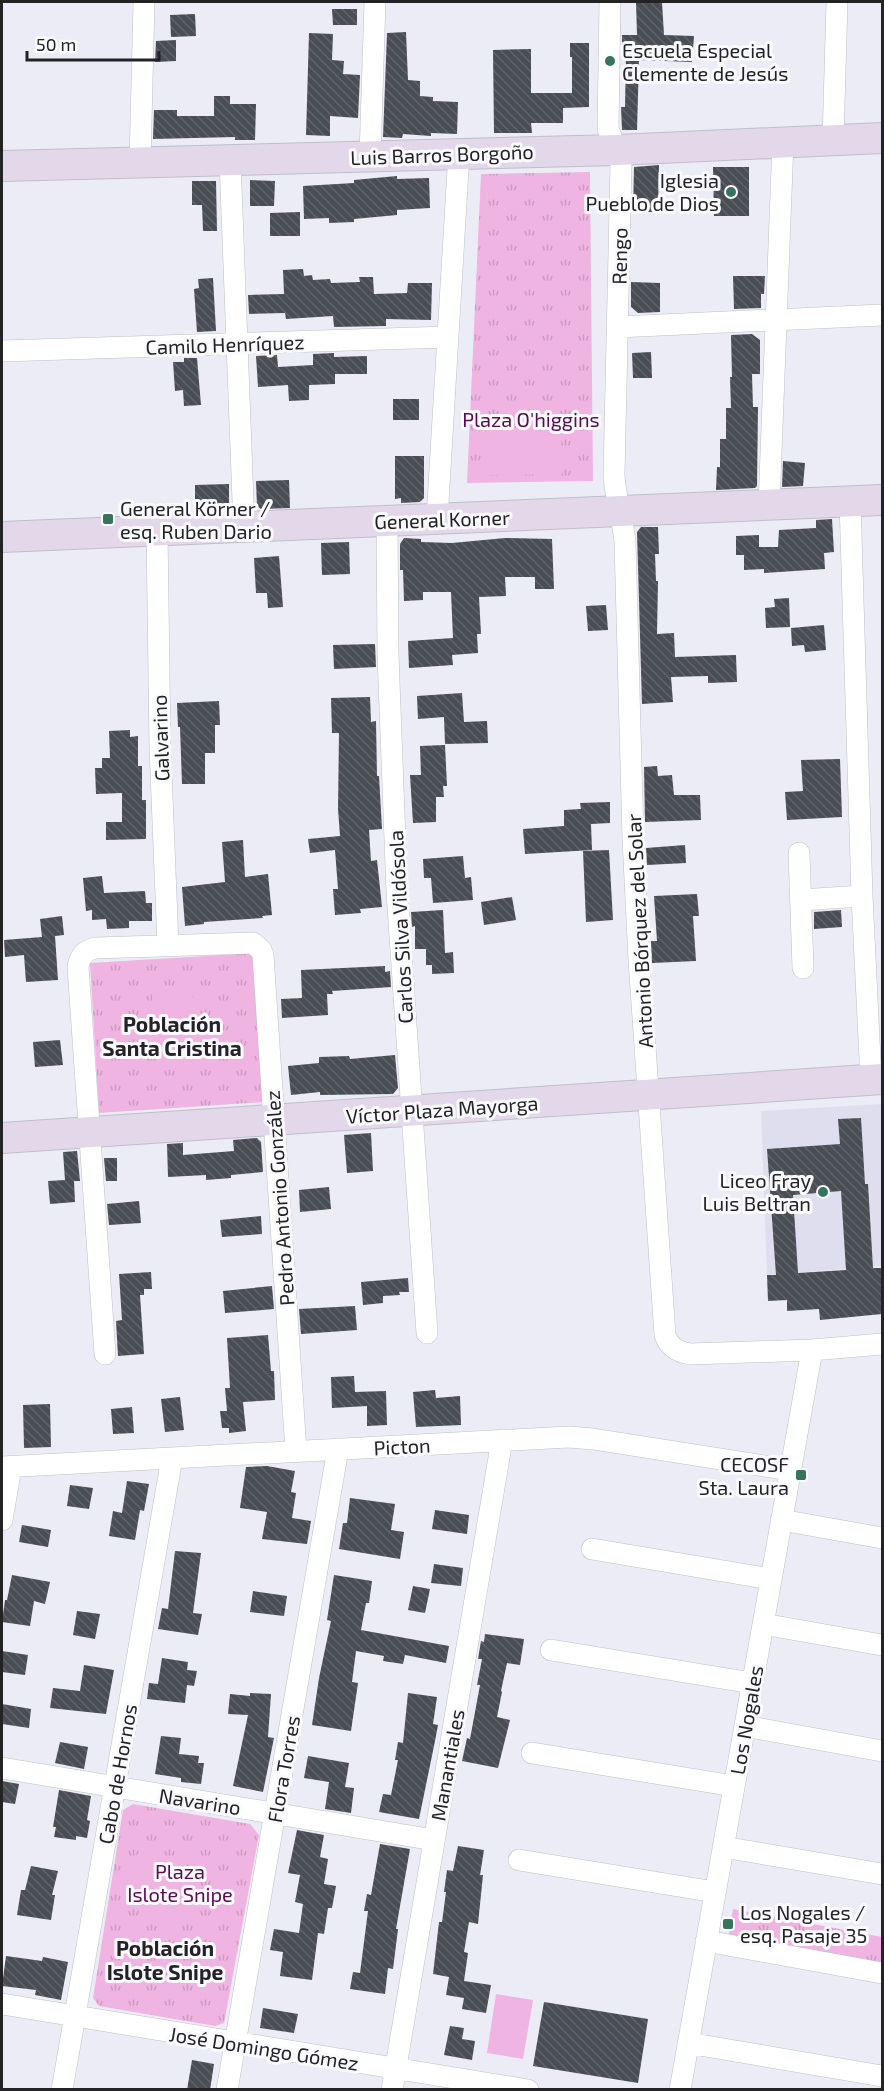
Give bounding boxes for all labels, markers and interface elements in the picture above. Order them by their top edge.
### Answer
scale bar [27,24,159,62]
text: 50 m [36,33,76,55]
place label: Escuela Especial Clemente de Jesús [622,38,788,85]
marker: Escuela Especial Clemente de Jesús [603,54,617,68]
street label: Luis Barros Borgoño [350,139,534,169]
place label: Iglesia Pueblo de Dios [585,168,719,215]
marker: Iglesia Pueblo de Dios [724,185,738,199]
street label: Rengo [607,227,631,285]
street label: Camilo Henríquez [145,329,305,359]
park label: Plaza O'higgins [462,407,600,431]
place label: General Körner / esq. Ruben Dario [120,496,272,543]
street label: General Korner [374,505,510,533]
marker: General Körner / esq. Ruben Dario [101,512,115,526]
street label: Galvarino [146,694,174,782]
street label: Antonio Bórquez del Solar [621,813,657,1049]
street label: Carlos Silva Vildósola [383,830,417,1024]
district label: Población Santa Cristina [102,1011,242,1060]
street label: Pedro Antonio González [259,1089,299,1307]
street label: Víctor Plaza Mayorga [345,1090,539,1128]
place label: Liceo Fray Luis Beltran [703,1168,811,1215]
marker: Liceo Fray Luis Beltran [816,1185,830,1199]
street label: Picton [373,1433,431,1459]
place label: CECOSF Sta. Laura [699,1452,789,1499]
marker: CECOSF Sta. Laura [794,1468,808,1482]
street label: Los Nogales [725,1663,767,1777]
street label: Cabo de Hornos [93,1702,141,1846]
street label: Manantiales [425,1707,469,1823]
street label: Flora Torres [262,1713,304,1825]
street label: Navarino [157,1783,243,1819]
park label: Plaza Islote Snipe [127,1859,233,1906]
place label: Los Nogales / esq. Pasaje 35 [740,1900,867,1947]
marker: Los Nogales / esq. Pasaje 35 [721,1917,735,1931]
district label: Población Islote Snipe [107,1935,223,1984]
street label: José Domingo Gómez [168,2021,360,2075]

